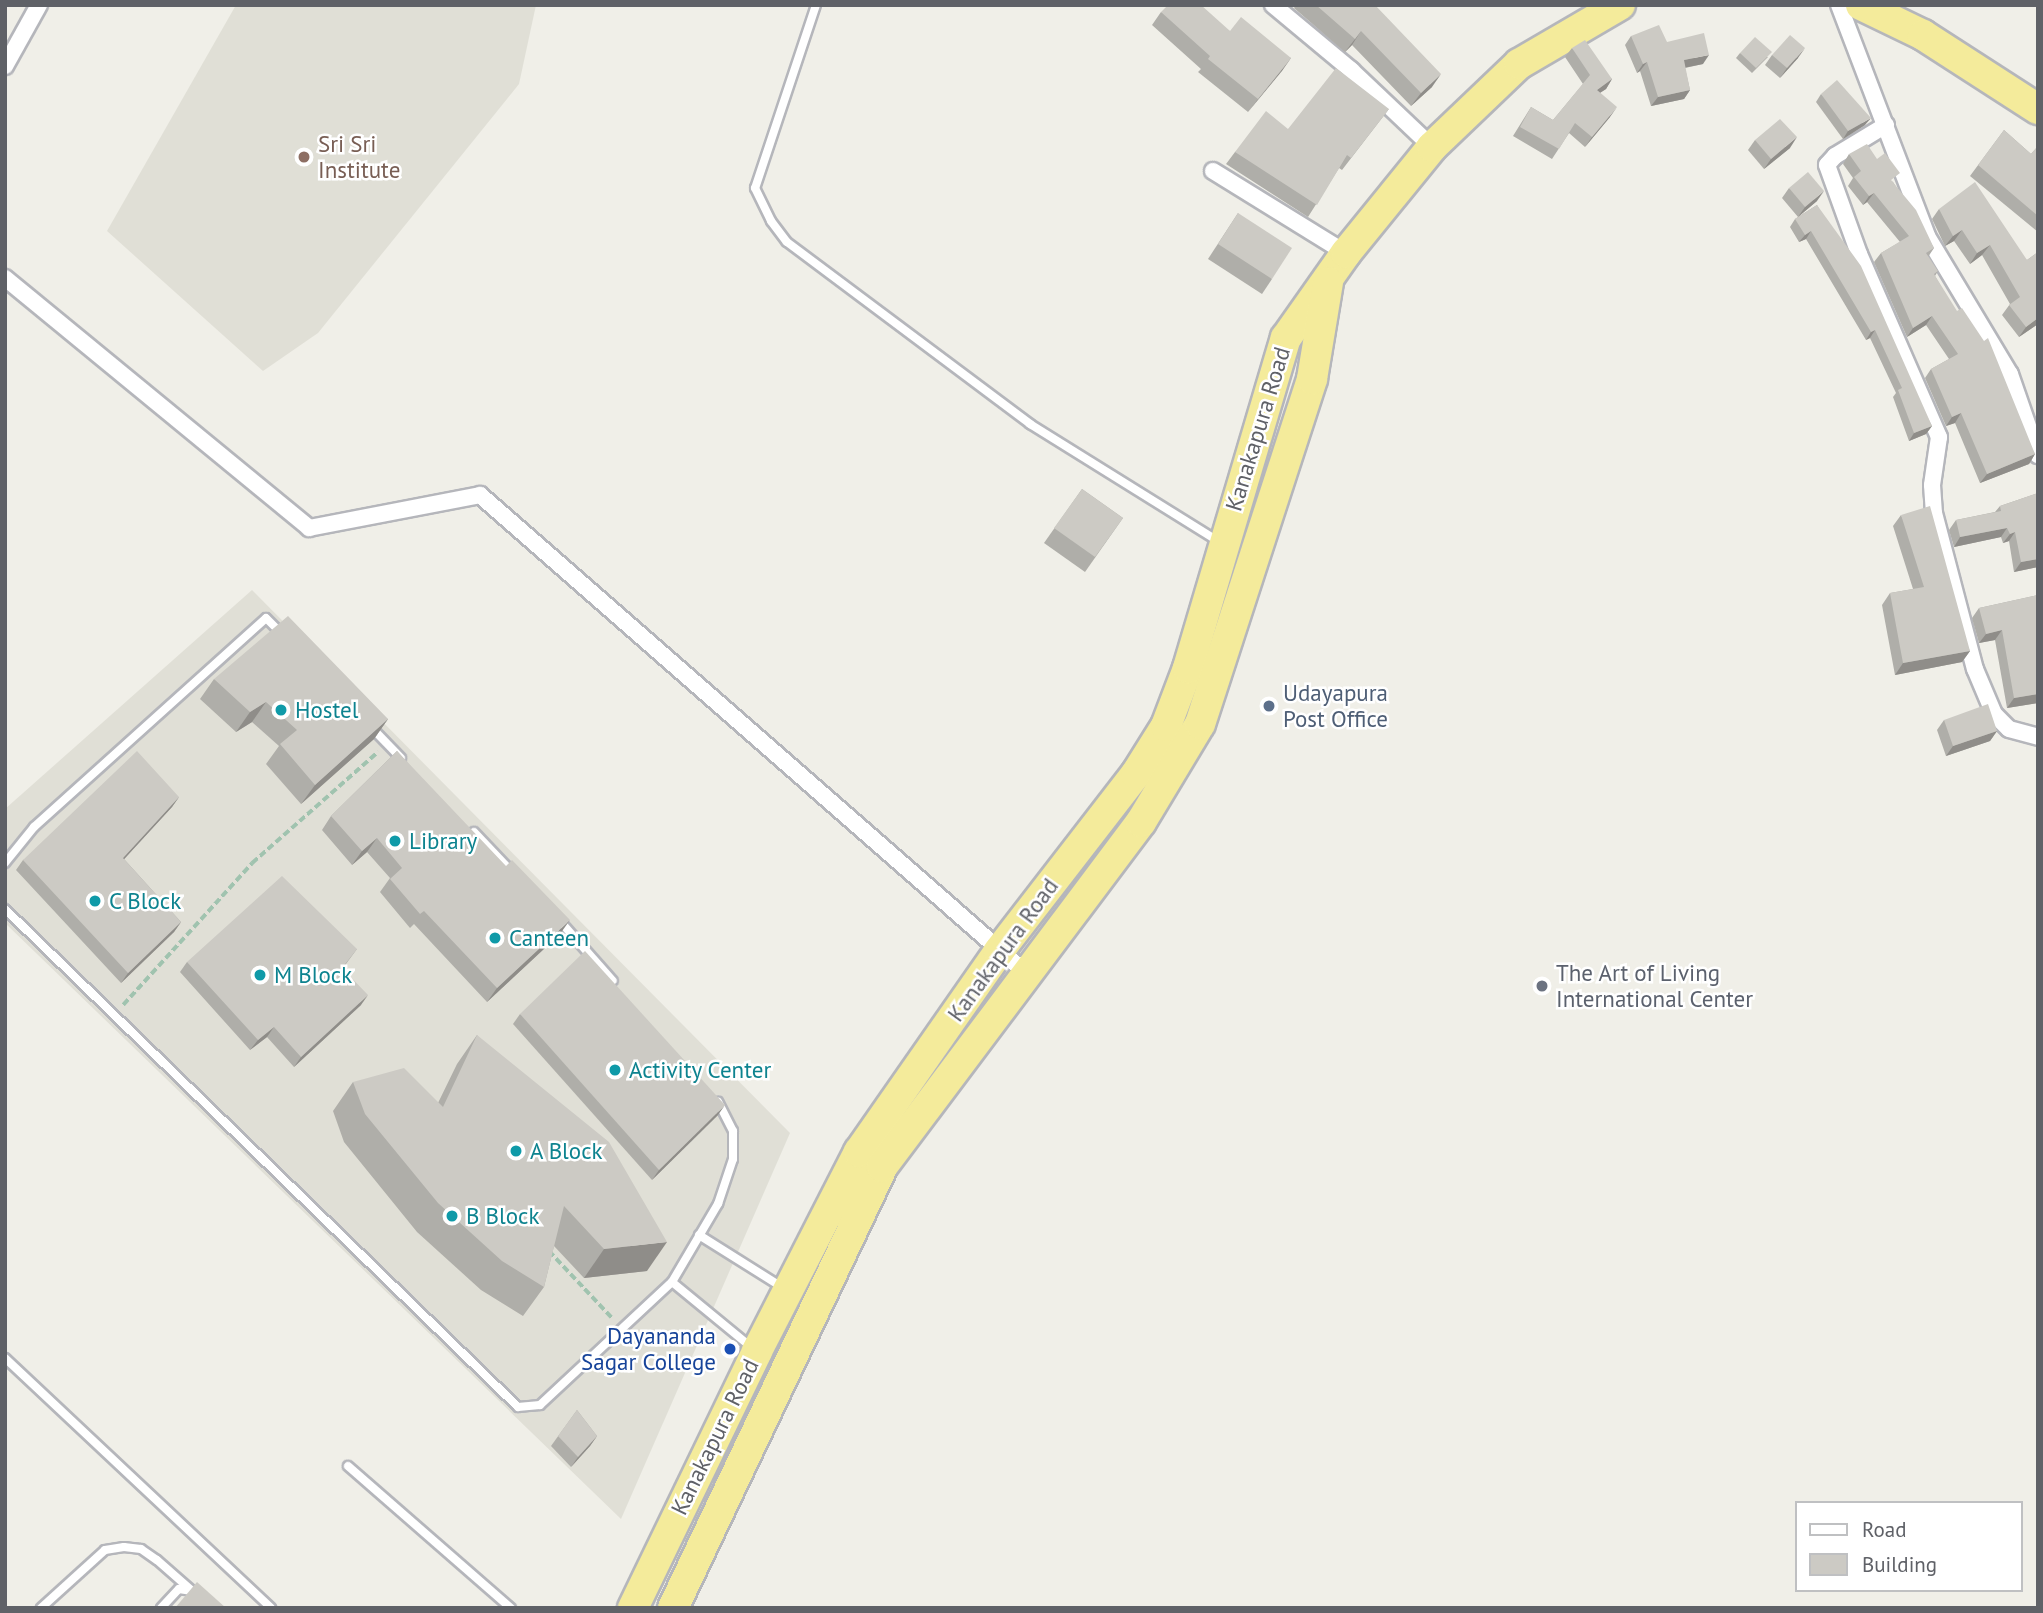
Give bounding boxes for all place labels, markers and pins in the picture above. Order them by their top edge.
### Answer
place label: Sri Sri Institute [318,130,400,184]
marker: Sri Sri Institute [296,149,312,165]
place label: Udayapura Post Office [1283,679,1388,733]
place label: Hostel [295,696,358,724]
marker: Udayapura Post Office [1261,698,1277,714]
marker: Hostel [273,702,289,718]
place label: Library [409,827,477,855]
marker: Library [387,833,403,849]
place label: C Block [109,887,182,915]
marker: C Block [87,893,103,909]
place label: Canteen [509,924,589,952]
marker: Canteen [487,930,503,946]
place label: The Art of Living International Center [1556,959,1753,1013]
place label: M Block [274,961,352,989]
marker: M Block [252,967,268,983]
marker: The Art of Living International Center [1534,978,1550,994]
place label: Activity Center [629,1056,772,1084]
marker: Activity Center [607,1062,623,1078]
place label: A Block [530,1137,603,1165]
marker: A Block [508,1143,524,1159]
place label: B Block [466,1202,539,1230]
marker: B Block [444,1208,460,1224]
place label: Dayananda Sagar College [581,1322,716,1376]
marker: Dayananda Sagar College [722,1341,738,1357]

